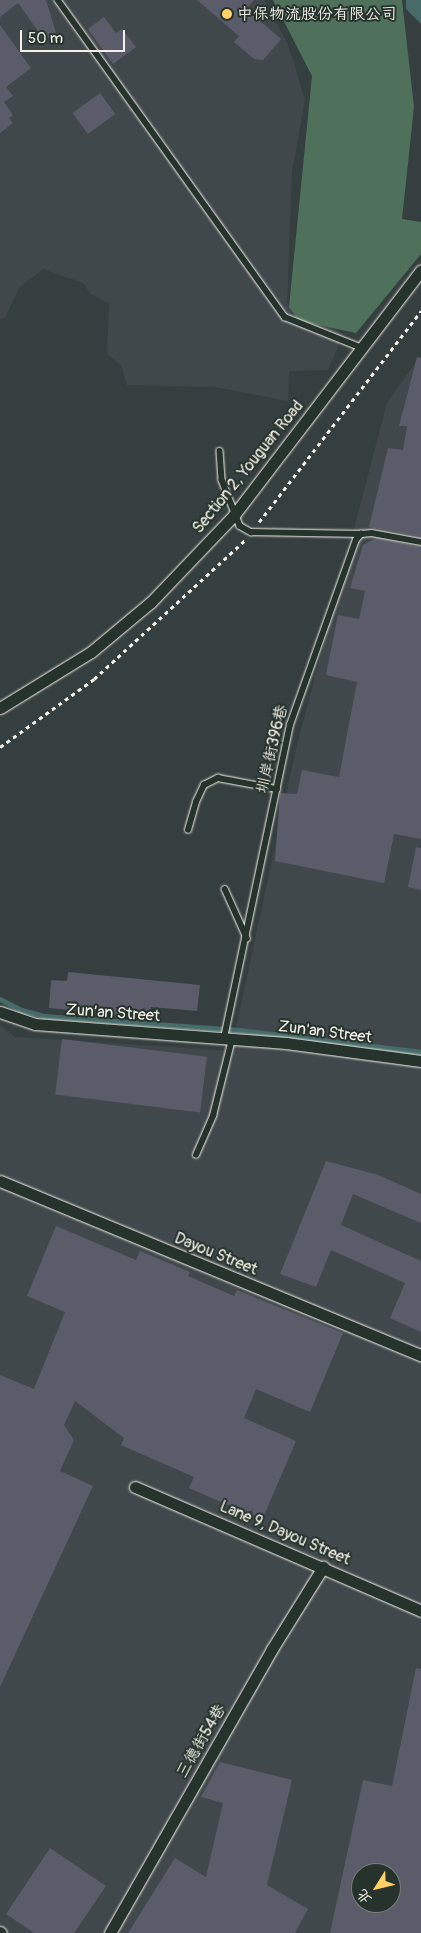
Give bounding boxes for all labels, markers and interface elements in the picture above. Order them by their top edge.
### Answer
place label: 中保物流股份有限公司 [237,4,397,24]
marker: 中保物流股份有限公司 [221,8,233,20]
scale bar [22,20,128,52]
text: 50 m [28,29,63,48]
street label: Section 2, Youguan Road [189,397,307,537]
street label: 圳岸街396巷 [252,703,292,795]
street label: Zun’an Street [65,1000,161,1026]
street label: Zun'an Street [277,1017,373,1047]
street label: Dayou Street [172,1229,260,1279]
street label: Lane 9, Dayou Street [217,1497,353,1569]
street label: 三德街54巷 [172,1701,230,1781]
north arrow [351,1863,401,1913]
text: 北 [353,1886,375,1907]

